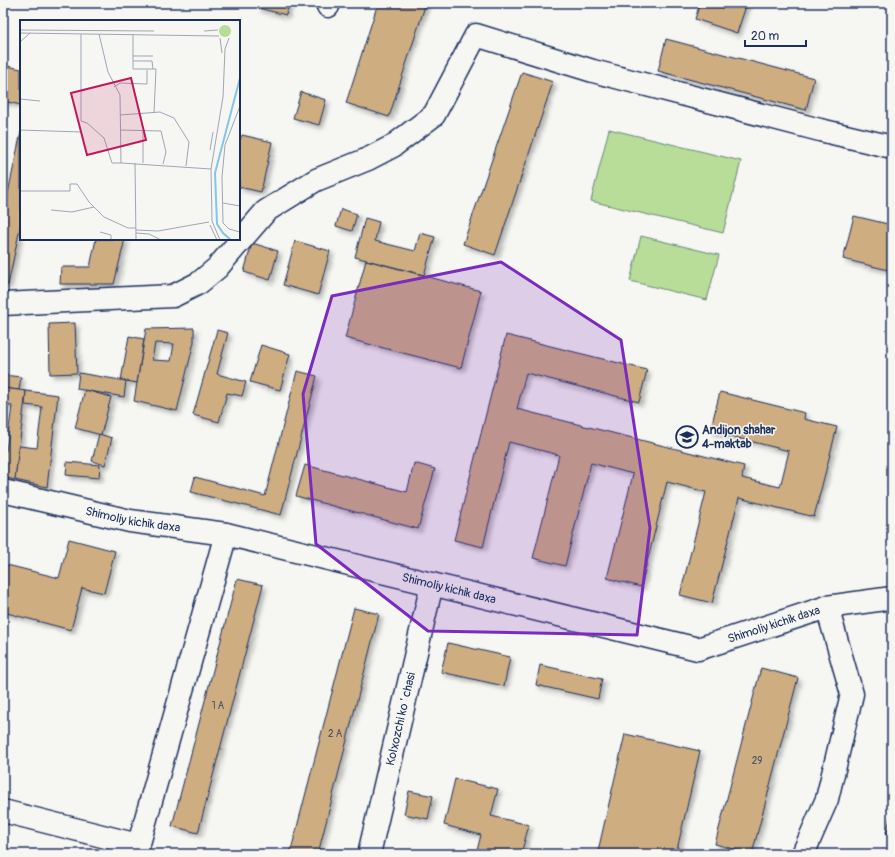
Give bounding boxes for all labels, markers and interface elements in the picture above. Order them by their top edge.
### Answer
inset map [20,20,240,240]
scale bar [745,22,806,48]
text: 20 m [751,29,780,44]
place label: Andijon shahar 4-maktab [701,423,776,452]
school or university icon: Andijon shahar 4-maktab [674,424,700,450]
street label: Shimoliy kichik daxa [84,503,182,535]
street label: Shimoliy kichik daxa [401,570,498,607]
street label: Shimoliy kichik daxa [726,602,822,646]
street label: Kolxozchi koʻchasi [383,671,419,767]
house number: 1 А [212,700,225,712]
house number: 2 А [328,728,343,740]
house number: 29 [752,755,762,767]

